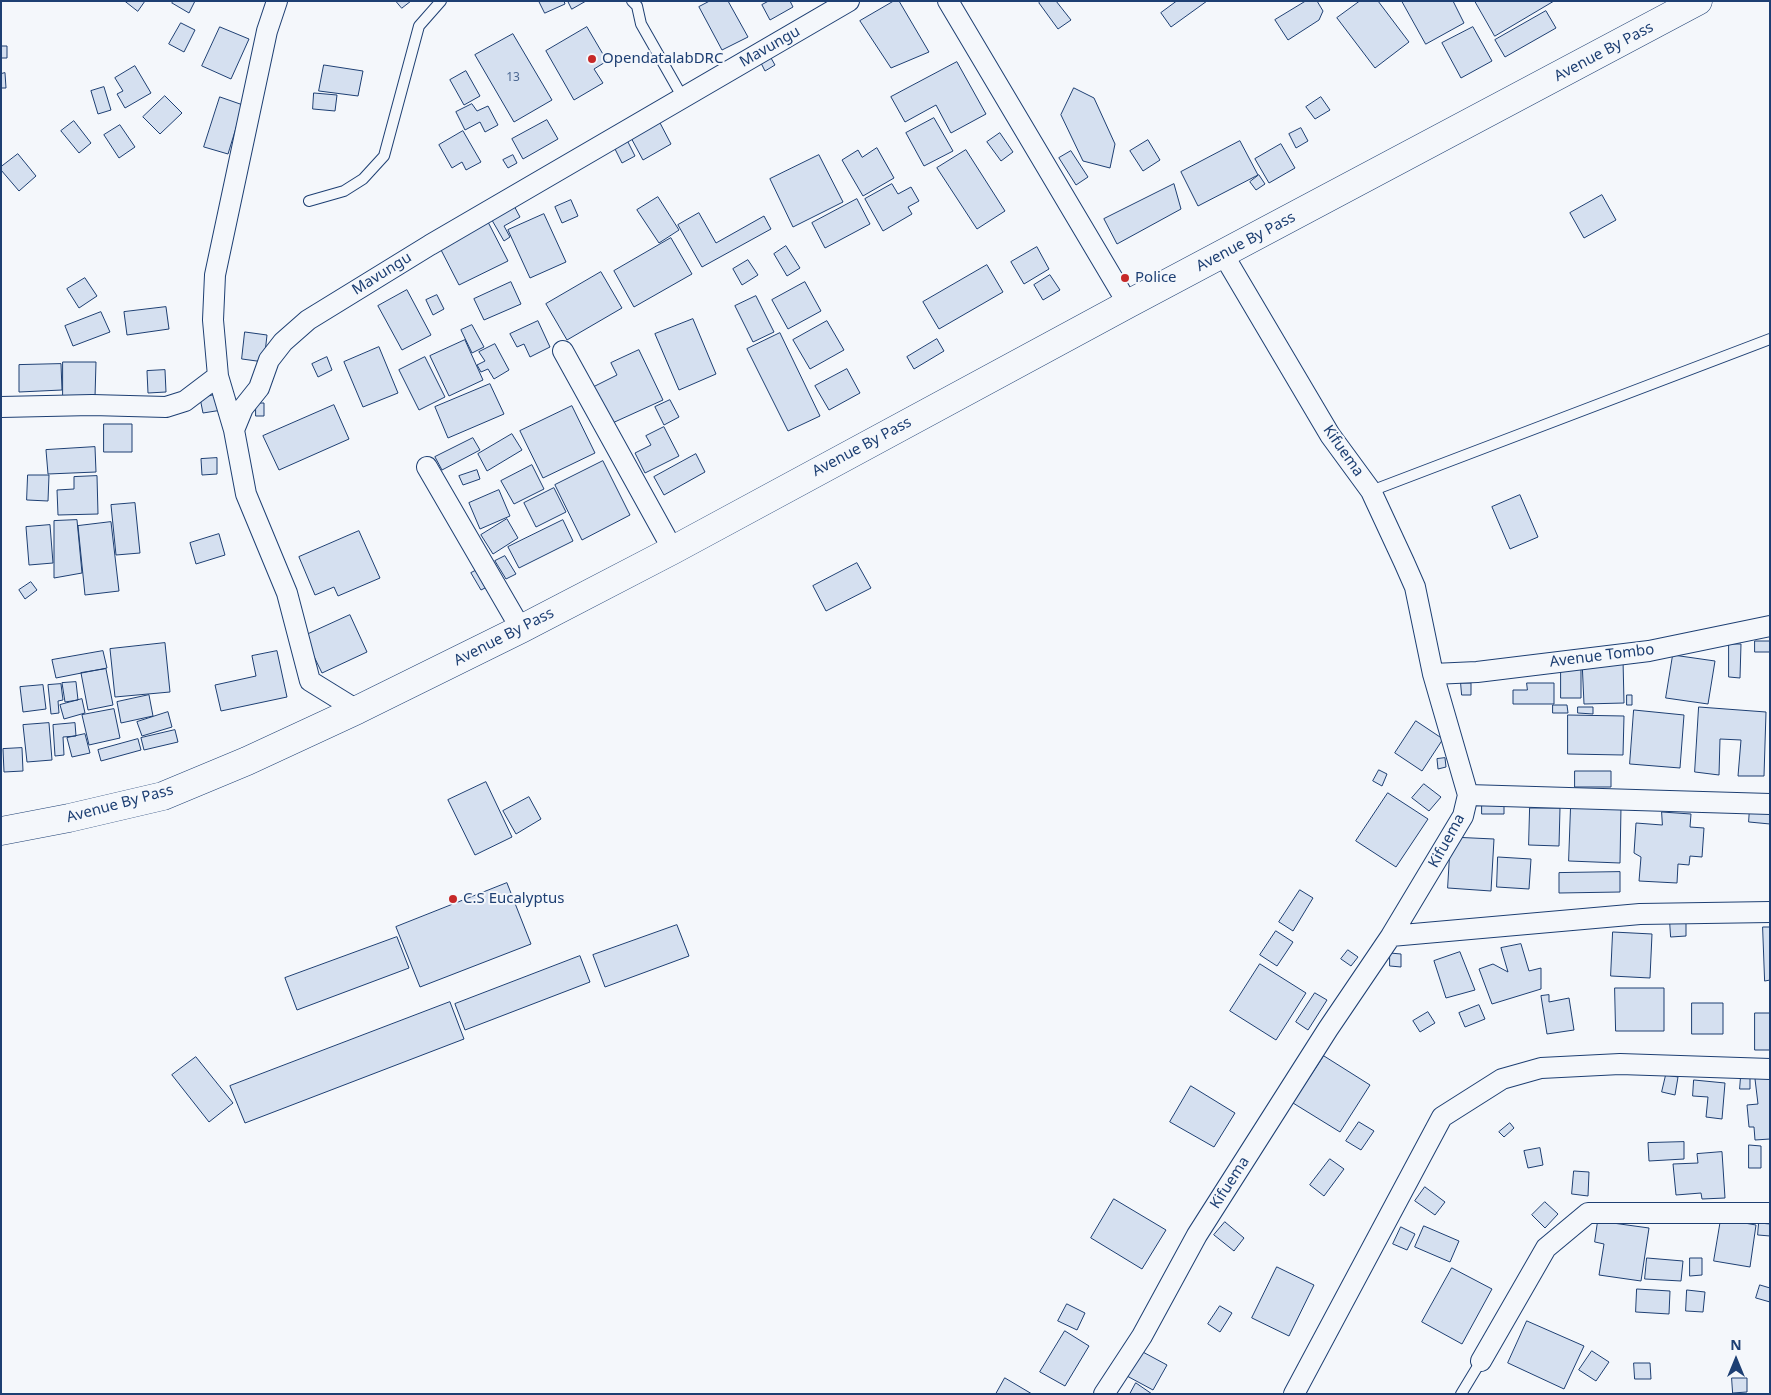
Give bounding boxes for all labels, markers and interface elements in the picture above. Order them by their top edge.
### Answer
street label: Avenue By Pass [1551,18,1657,86]
street label: Mavungu [737,23,803,71]
place label: OpendatalabDRC [602,50,723,68]
marker: OpendatalabDRC [586,53,598,65]
house number: 13 [506,71,520,85]
street label: Avenue By Pass [1193,208,1299,276]
street label: Mavungu [349,249,415,299]
place label: Police [1135,269,1177,287]
marker: Police [1119,272,1131,284]
street label: Avenue By Pass [809,413,915,481]
street label: Kifuema [1319,422,1367,480]
street label: Avenue By Pass [451,604,557,670]
street label: Avenue Tombo [1549,641,1655,671]
street label: Avenue By Pass [65,781,175,827]
street label: Kifuema [1425,811,1469,871]
place label: C.S Eucalyptus [463,890,564,908]
marker: C.S Eucalyptus [447,893,459,905]
street label: Kifuema [1207,1154,1253,1212]
north arrow [1711,1335,1761,1385]
text: N [1730,1335,1742,1354]

